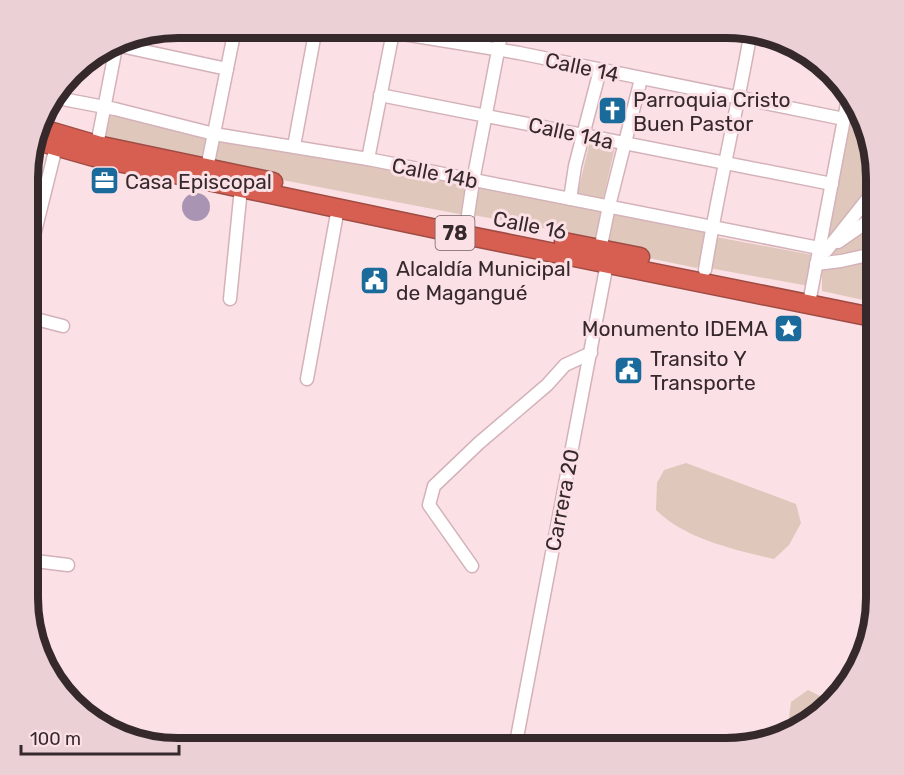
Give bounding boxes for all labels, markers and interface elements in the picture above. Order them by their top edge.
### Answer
street label: Calle 14 [543,47,621,87]
place label: Parroquia Cristo Buen Pastor [633,87,791,136]
church icon: Parroquia Cristo Buen Pastor [596,95,628,127]
street label: Calle 14a [526,112,616,154]
street label: Calle 14b [390,152,480,194]
office icon: Casa Episcopal [88,165,120,197]
place label: Casa Episcopal [125,169,272,194]
street label: Calle 16 [491,206,569,244]
road number: 78 [436,216,474,250]
place label: Alcaldía Municipal de Magangué [396,256,571,305]
public building icon: Alcaldía Municipal de Magangué [359,264,391,296]
place icon: Monumento IDEMA [773,312,805,344]
place label: Monumento IDEMA [582,316,768,341]
place label: Transito Y Transporte [650,346,756,395]
public building icon: Transito Y Transporte [613,354,645,386]
street label: Carrera 20 [540,447,584,553]
scale bar [21,718,178,756]
text: 100 m [30,728,81,750]

